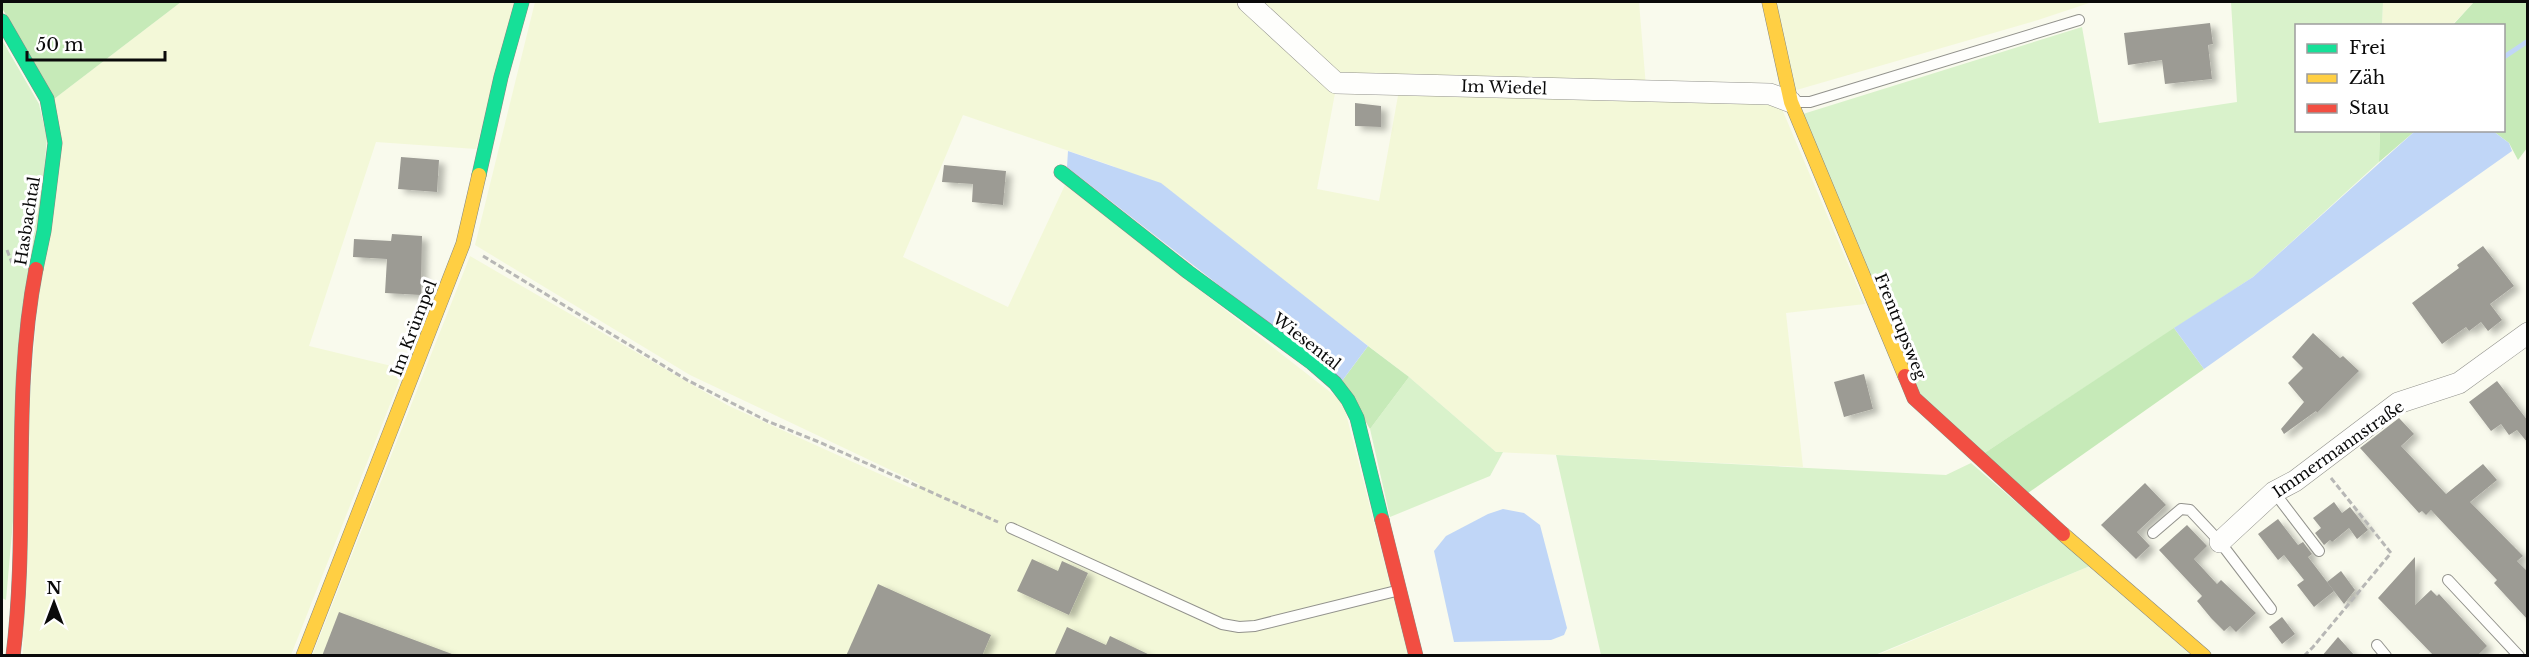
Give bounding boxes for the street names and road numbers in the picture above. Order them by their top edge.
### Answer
street label: Im Wiedel [1461,76,1547,98]
street label: Hasbachtal [10,175,44,267]
street label: Frentrupsweg [1871,270,1932,382]
street label: Im Krümpel [385,277,441,379]
street label: Wiesental [1268,308,1345,374]
street label: Immermannstraße [2268,396,2408,502]

